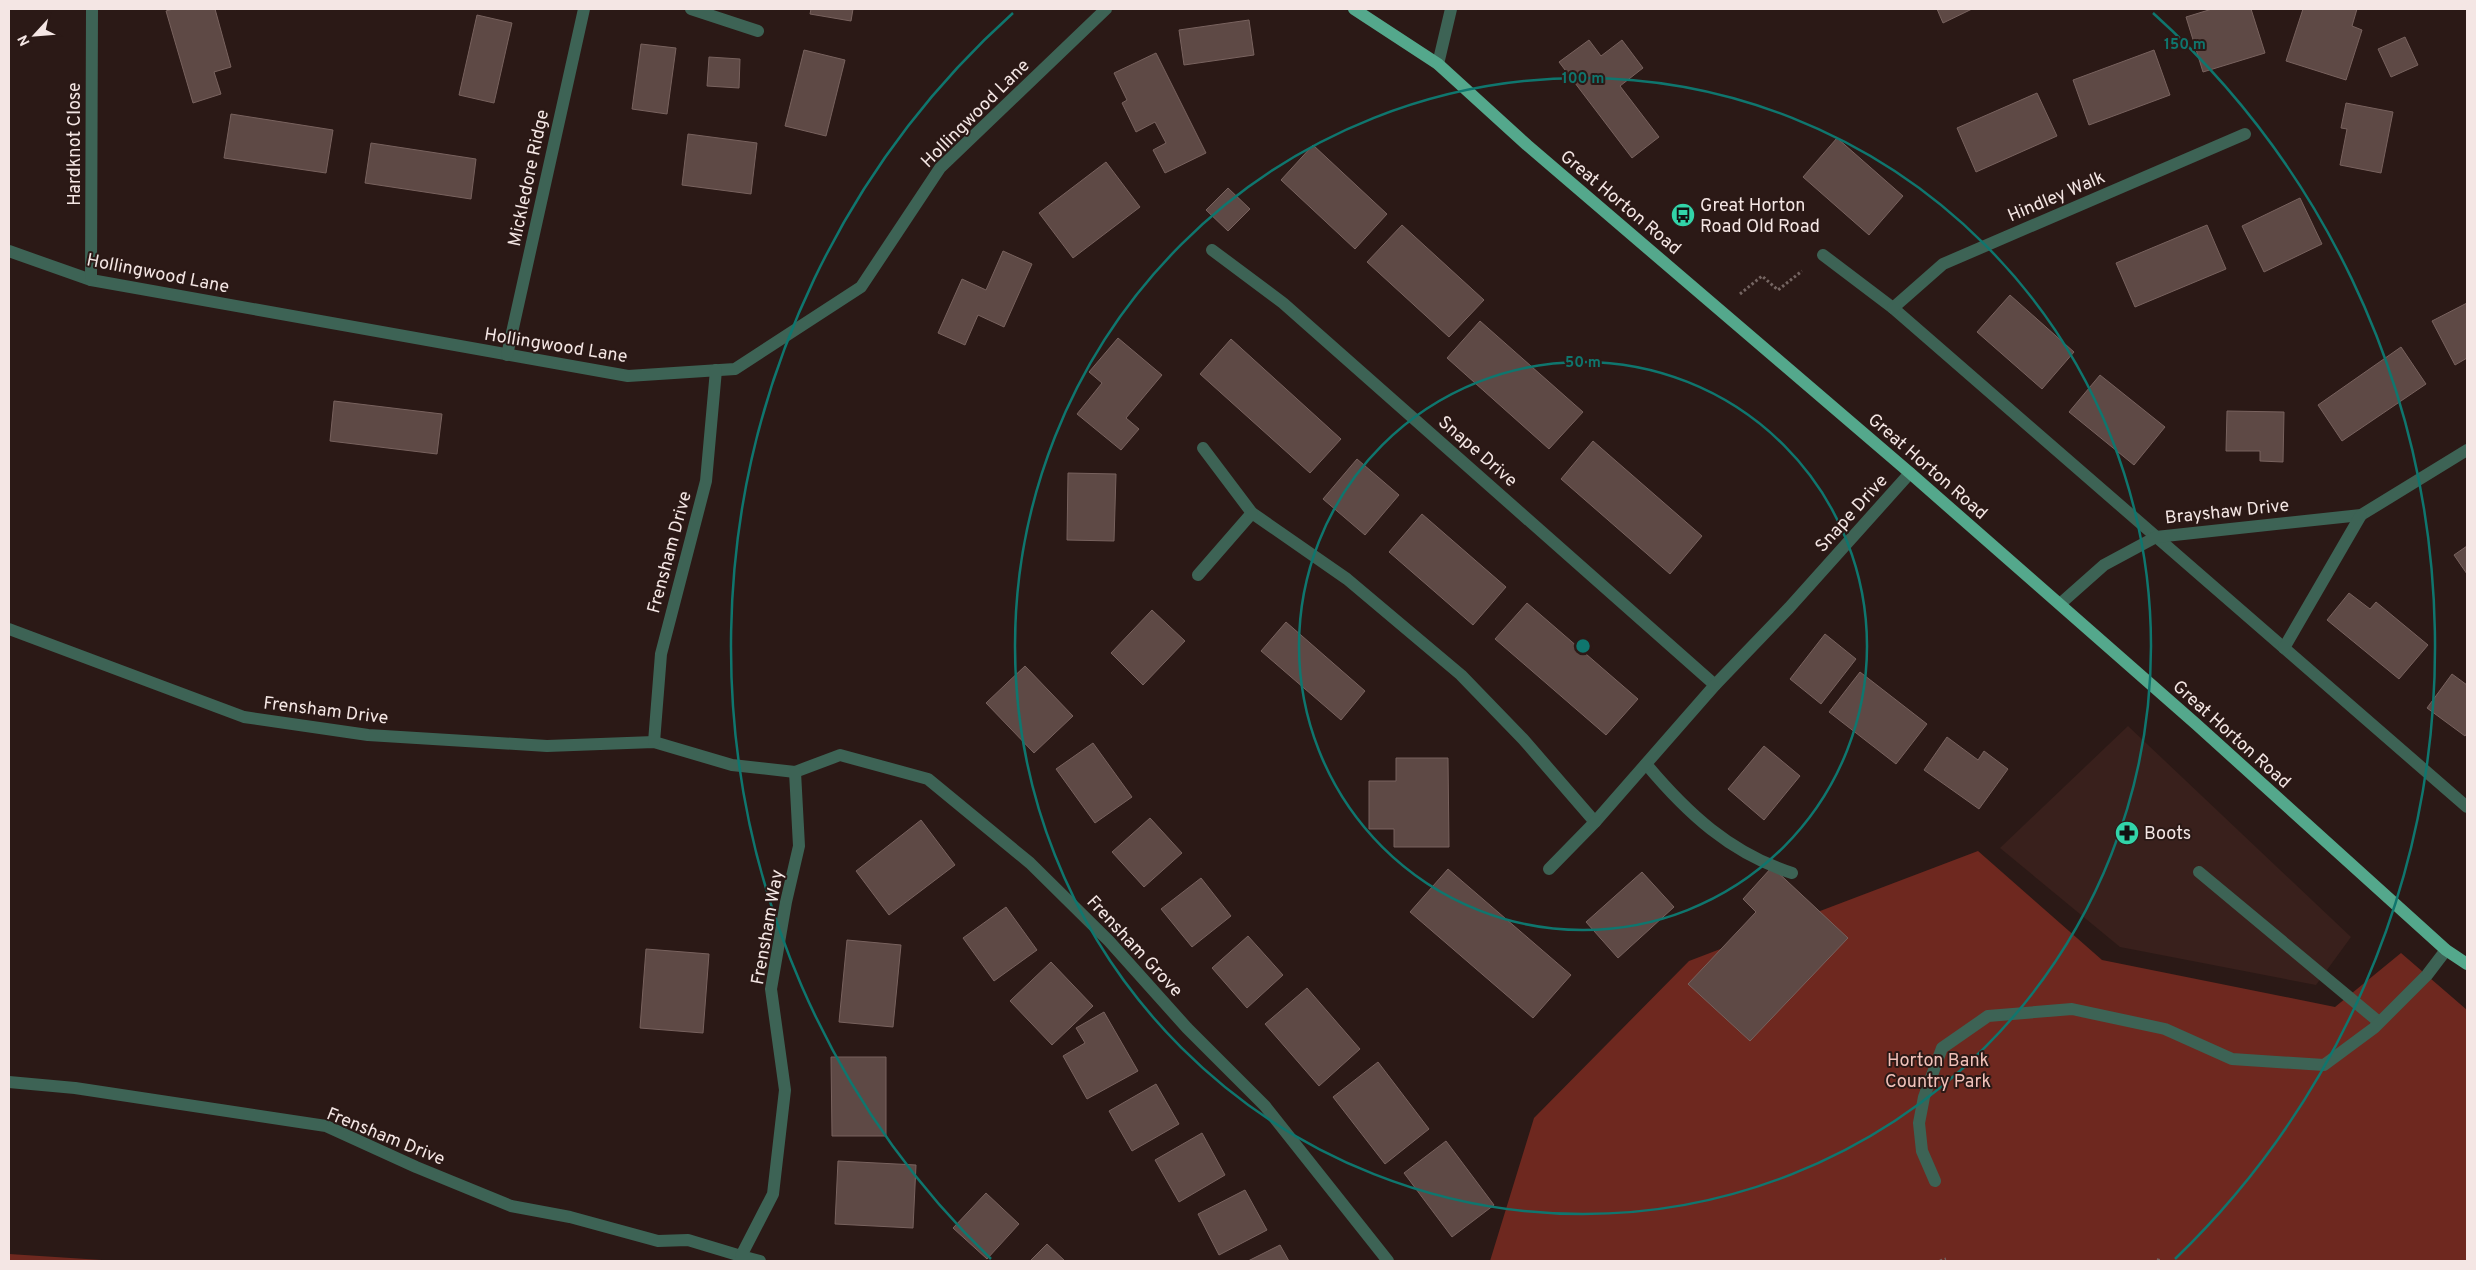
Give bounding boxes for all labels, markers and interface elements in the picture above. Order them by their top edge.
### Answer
north arrow [10,10,60,60]
text: N [15,32,35,48]
text: 150 m [2164,36,2206,55]
street label: Hollingwood Lane [917,55,1035,173]
text: 100 m [1562,70,1604,89]
street label: Hardknot Close [64,82,87,206]
street label: Mickledore Ridge [504,108,555,249]
street label: Great Horton Road [1555,146,1685,261]
street label: Hindley Walk [2004,167,2109,228]
place label: Great Horton Road Old Road [1700,195,1820,239]
bus stop icon: Great Horton Road Old Road [1670,202,1696,228]
street label: Hollingwood Lane [84,249,231,300]
street label: Hollingwood Lane [482,324,629,369]
text: 50 m [1565,354,1601,373]
street label: Great Horton Road [1862,409,1992,525]
street label: Snape Drive [1433,411,1521,493]
street label: Snape Drive [1811,470,1893,558]
street label: Frensham Drive [643,489,698,616]
street label: Brayshaw Drive [2164,495,2290,530]
centre of rings [1574,637,1592,655]
street label: Great Horton Road [2167,676,2295,794]
street label: Frensham Drive [262,692,390,731]
pharmacy icon: Boots [2114,820,2140,846]
place label: Boots [2144,823,2191,846]
street label: Frensham Way [747,868,790,987]
street label: Frensham Grove [1081,891,1187,1003]
park label: Horton Bank Country Park [1885,1050,1991,1094]
street label: Frensham Drive [323,1103,448,1172]

